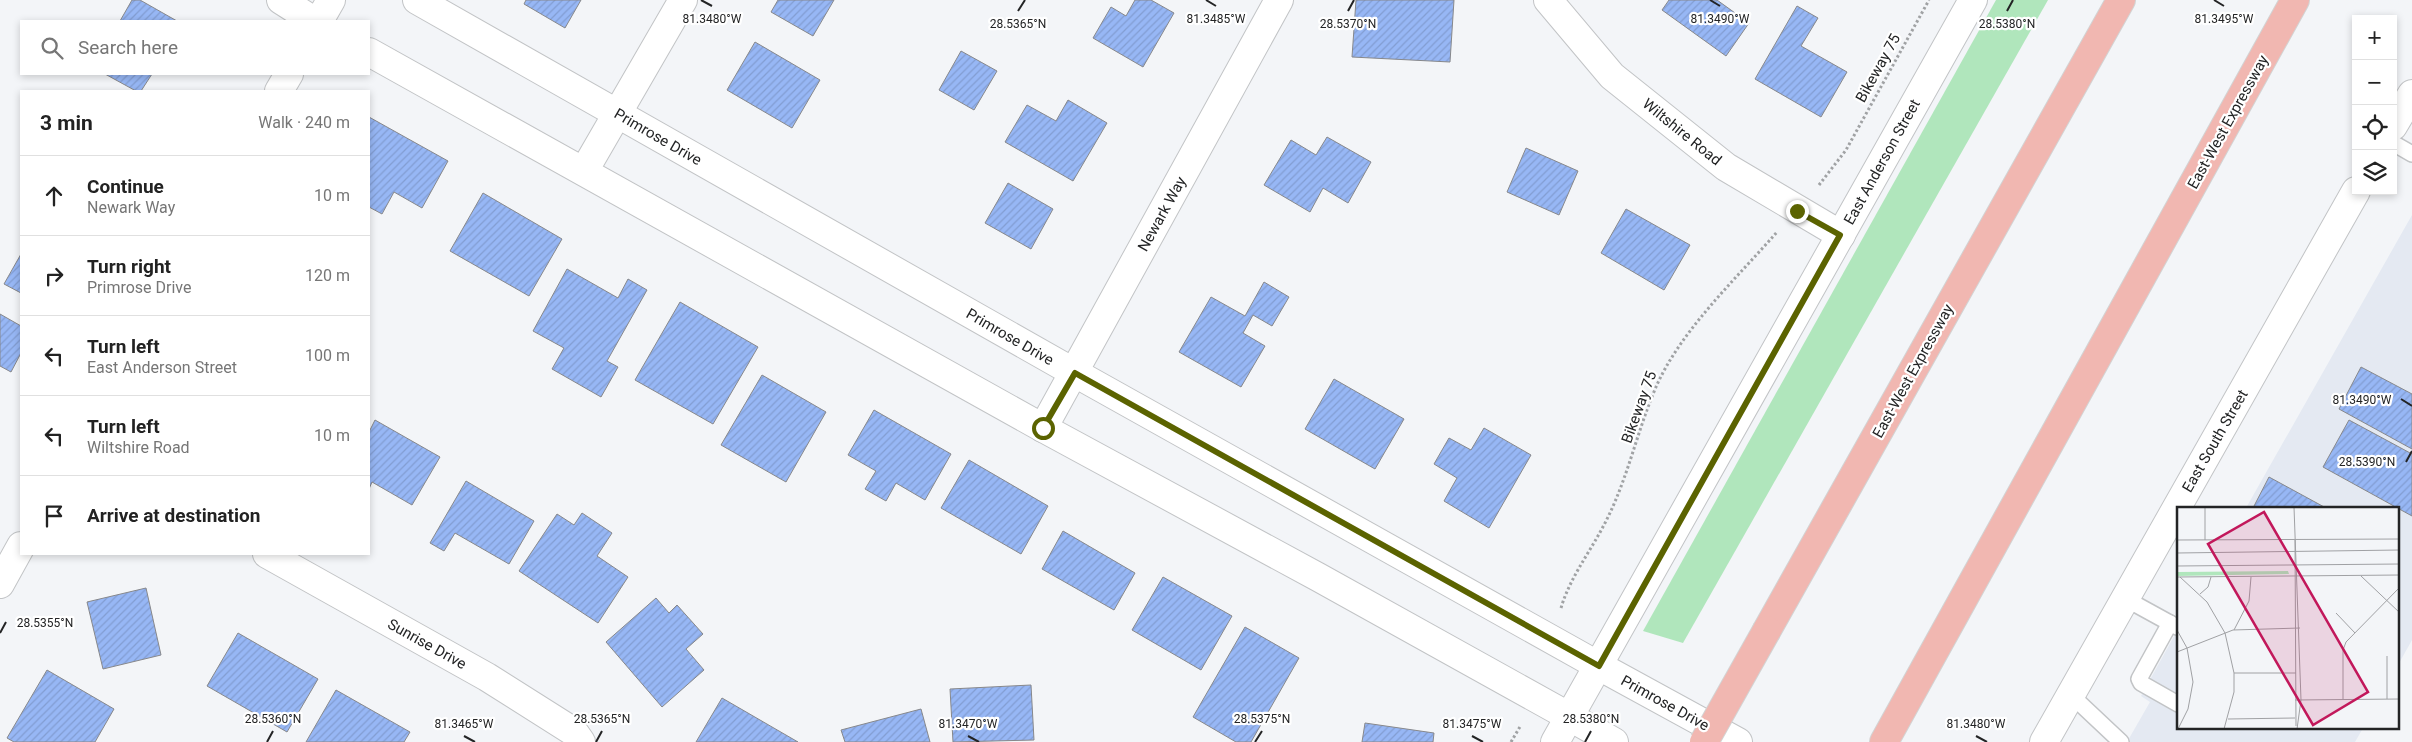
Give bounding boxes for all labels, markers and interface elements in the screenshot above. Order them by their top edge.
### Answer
text: 81.3480°W [683,12,742,26]
text: 81.3485°W [1187,12,1246,26]
text: 81.3490°W [1691,12,1750,26]
text: 81.3495°W [2195,12,2254,26]
map controls [2352,15,2397,195]
button: + [2352,15,2397,60]
text: 28.5365°N [990,17,1046,31]
text: 28.5370°N [1320,17,1376,31]
text: 28.5380°N [1979,17,2035,31]
search box [20,20,370,75]
street label: Bikeway 75 [1852,31,1904,105]
icon: search [38,34,66,62]
text: Search here [78,36,178,59]
street label: East-West Expressway [2184,52,2272,192]
button: − [2352,60,2397,105]
street label: Wiltshire Road [1639,95,1725,169]
street label: East Anderson Street [1840,96,1924,228]
street label: Primrose Drive [611,105,705,169]
button: locate [2352,105,2397,150]
text: 3 min [40,111,93,135]
text: Walk · 240 m [258,113,350,132]
button: layers [2352,150,2397,195]
street label: Newark Way [1134,173,1190,255]
text: Continue [87,175,164,198]
icon: ahead [40,182,68,210]
text: 10 m [314,186,350,205]
text: Newark Way [87,198,175,217]
route end [1786,200,1809,223]
text: Turn right [87,255,171,278]
icon: right [40,262,68,290]
text: 120 m [305,266,350,285]
text: Primrose Drive [87,278,191,297]
street label: East-West Expressway [1869,301,1957,441]
street label: Primrose Drive [963,305,1057,369]
text: Turn left [87,335,160,358]
icon: left [40,342,68,370]
text: 100 m [305,346,350,365]
text: East Anderson Street [87,358,237,377]
street label: Bikeway 75 [1618,368,1660,446]
street label: East South Street [2178,387,2252,495]
text: 81.3490°W [2333,393,2392,407]
text: Turn left [87,415,160,438]
route start [1032,417,1055,440]
icon: left [40,422,68,450]
text: 10 m [314,426,350,445]
text: Wiltshire Road [87,438,190,457]
text: 28.5390°N [2339,455,2395,469]
icon: arrive [40,502,68,530]
text: Arrive at destination [87,504,260,527]
inset map [2177,507,2400,730]
street label: Sunrise Drive [384,615,470,673]
text: 28.5355°N [17,616,73,630]
street label: Primrose Drive [1618,671,1712,735]
text: 28.5360°N [245,712,301,726]
text: 28.5365°N [574,712,630,726]
text: 28.5375°N [1234,712,1290,726]
text: 28.5380°N [1563,712,1619,726]
text: 81.3465°W [435,717,494,731]
text: 81.3470°W [939,717,998,731]
text: 81.3475°W [1443,717,1502,731]
text: 81.3480°W [1947,717,2006,731]

